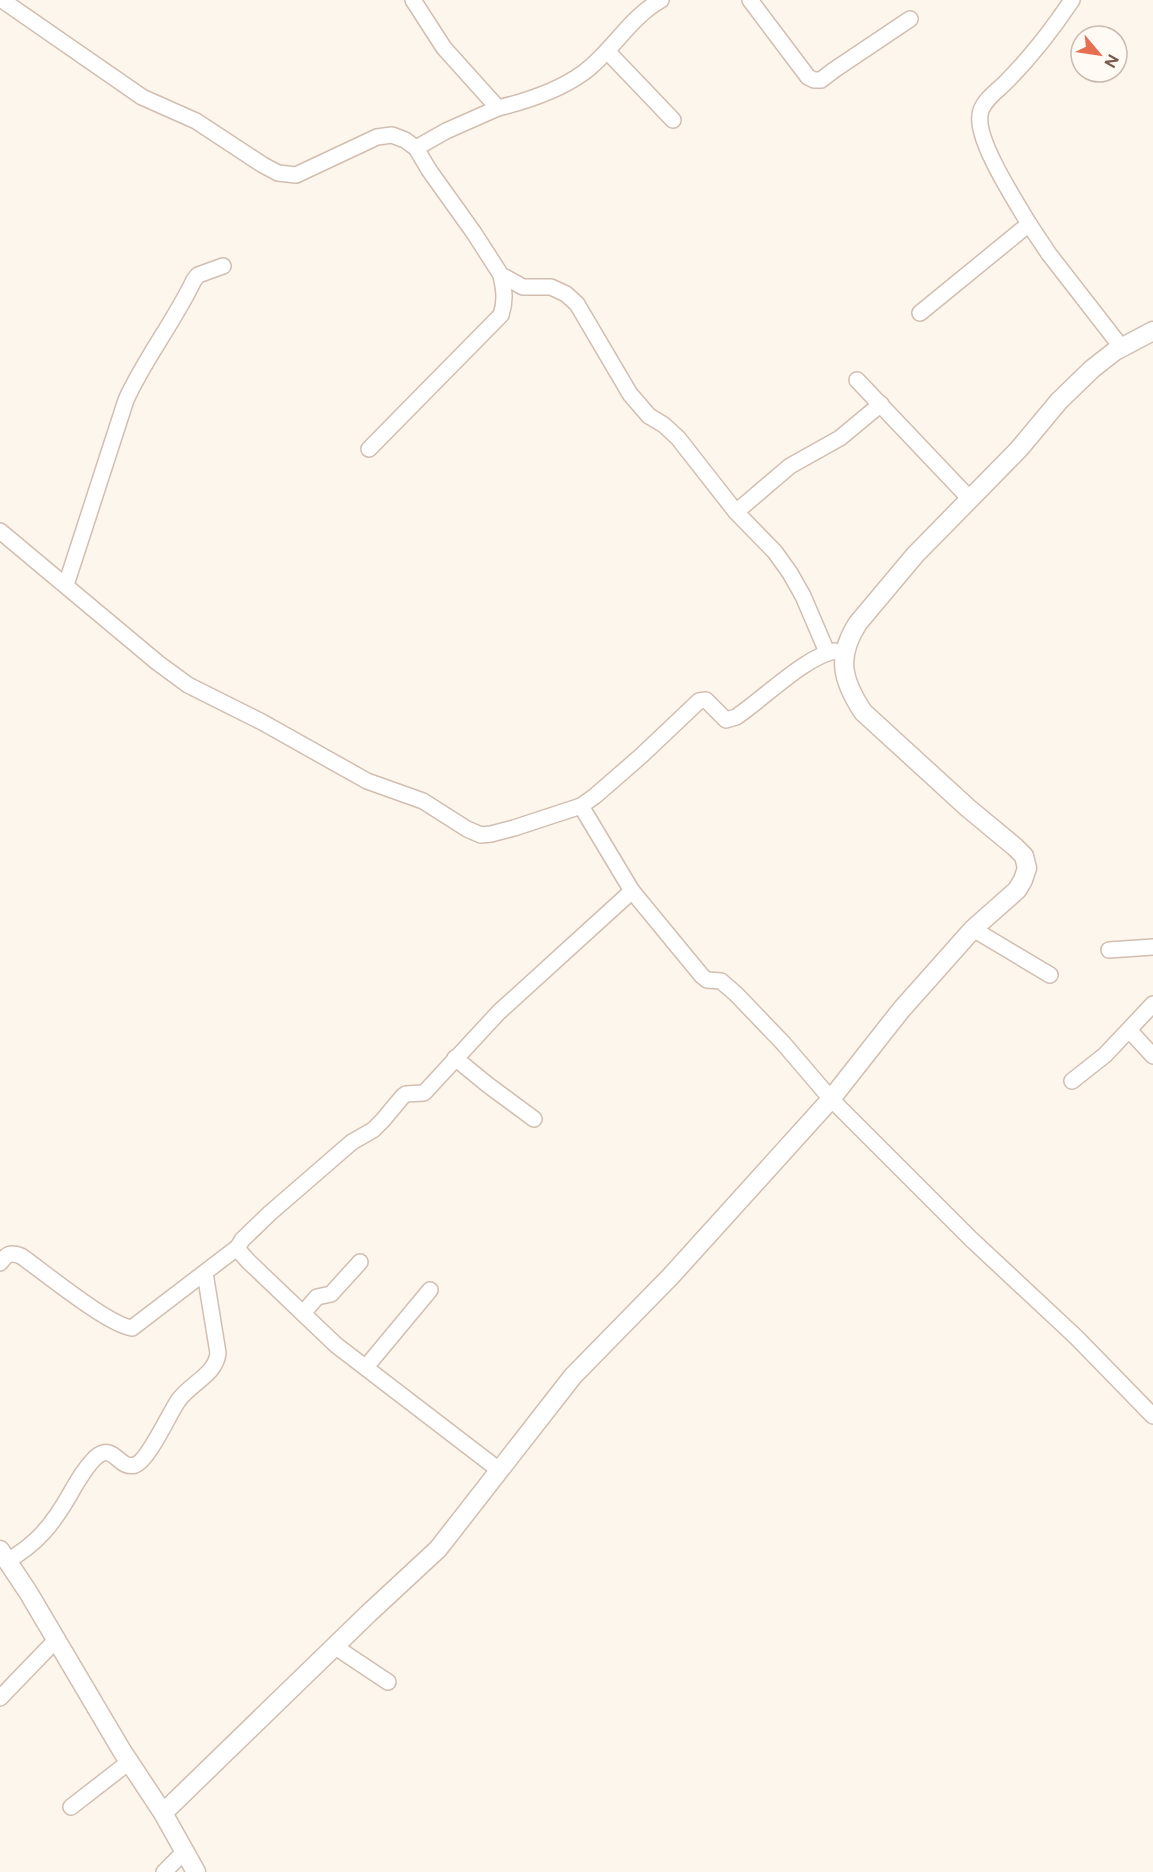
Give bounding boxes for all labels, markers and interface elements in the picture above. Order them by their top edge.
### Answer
north arrow [1069,24,1129,84]
text: N [1100,51,1123,71]

